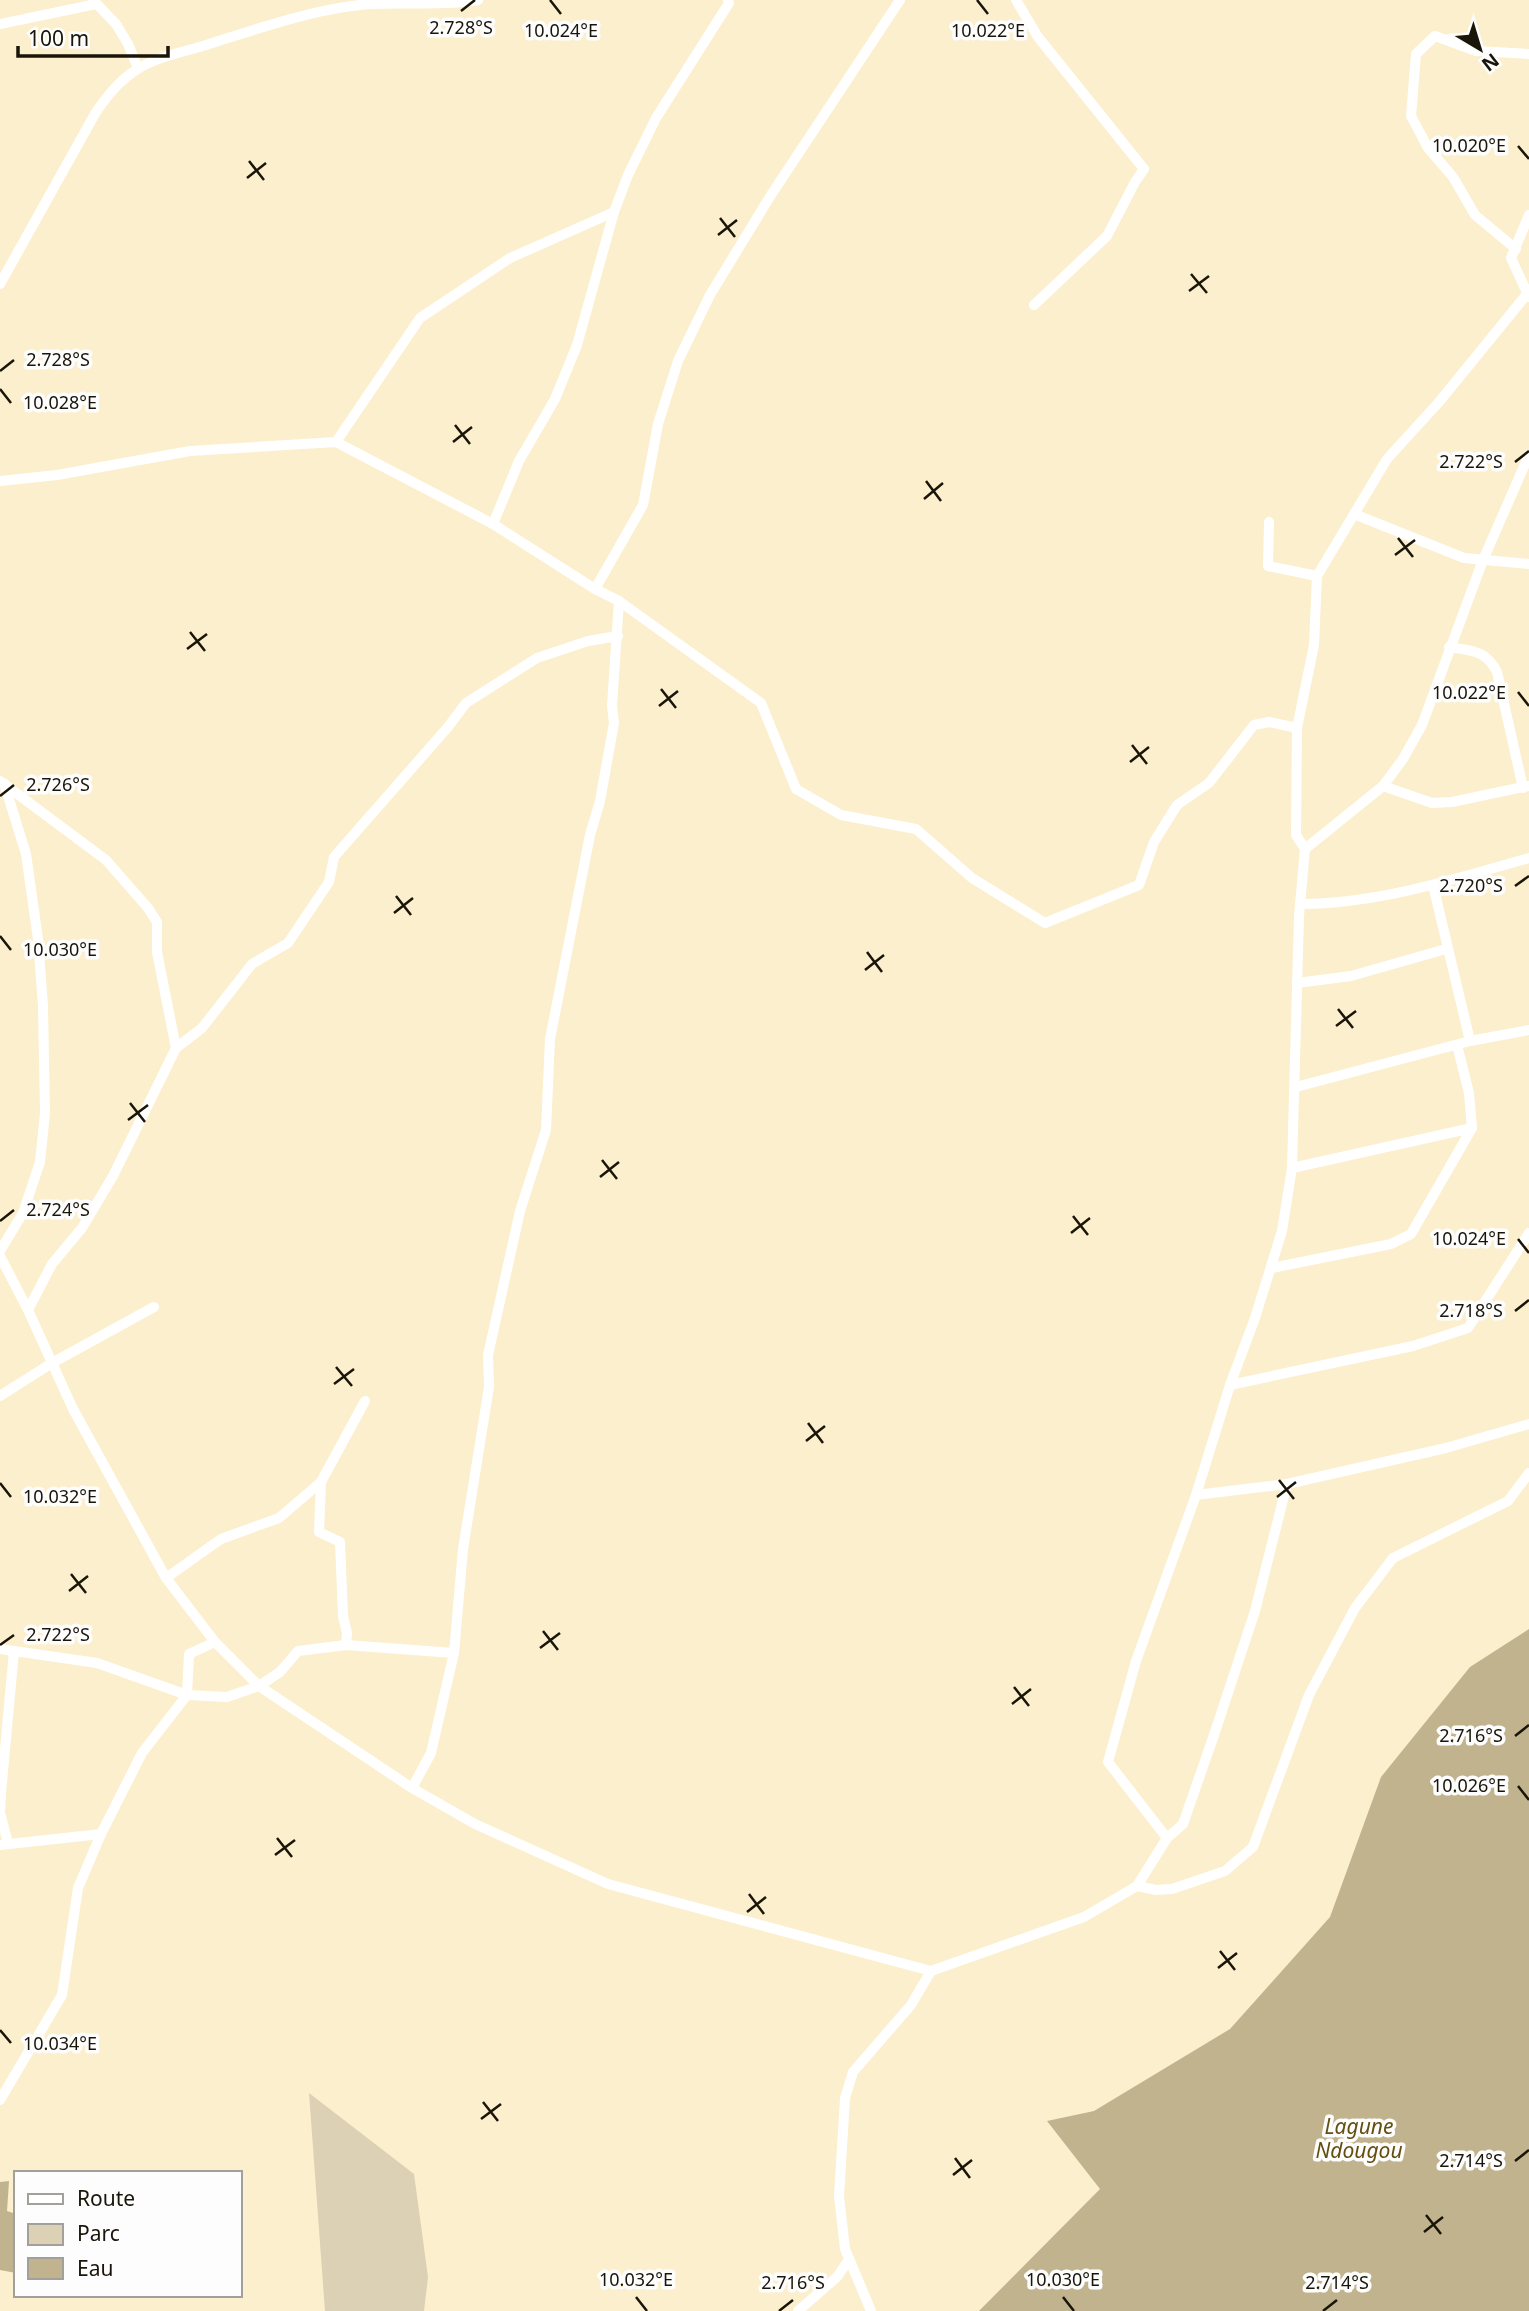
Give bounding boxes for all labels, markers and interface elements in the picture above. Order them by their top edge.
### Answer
scale bar [18,14,168,58]
north arrow [1445,14,1515,84]
text: 2.728°S [429,15,493,39]
text: 10.024°E [524,18,598,42]
text: 10.022°E [951,18,1025,42]
text: 100 m [28,24,89,52]
text: N [1476,47,1505,77]
text: 10.020°E [1432,133,1506,157]
text: 2.728°S [26,347,90,371]
text: 10.028°E [23,390,97,414]
text: 2.722°S [1439,449,1503,473]
text: 10.022°E [1432,680,1506,704]
text: 2.726°S [26,772,90,796]
text: 2.720°S [1439,873,1503,897]
text: 10.030°E [23,937,97,961]
text: 2.724°S [26,1197,90,1221]
text: 10.024°E [1432,1226,1506,1250]
text: 2.718°S [1439,1298,1503,1322]
text: 10.032°E [23,1484,97,1508]
text: 2.722°S [26,1622,90,1646]
text: 2.716°S [1439,1723,1503,1747]
text: 10.026°E [1432,1773,1506,1797]
text: 10.034°E [23,2031,97,2055]
water label: Lagune Ndougou [1315,2112,1403,2164]
text: 2.714°S [1439,2148,1503,2172]
legend [14,2171,242,2297]
text: Route [77,2184,135,2212]
text: Parc [77,2219,120,2247]
text: Eau [77,2254,113,2282]
text: 10.032°E [599,2267,673,2291]
text: 10.030°E [1026,2267,1100,2291]
text: 2.716°S [761,2270,825,2294]
text: 2.714°S [1305,2270,1369,2294]

